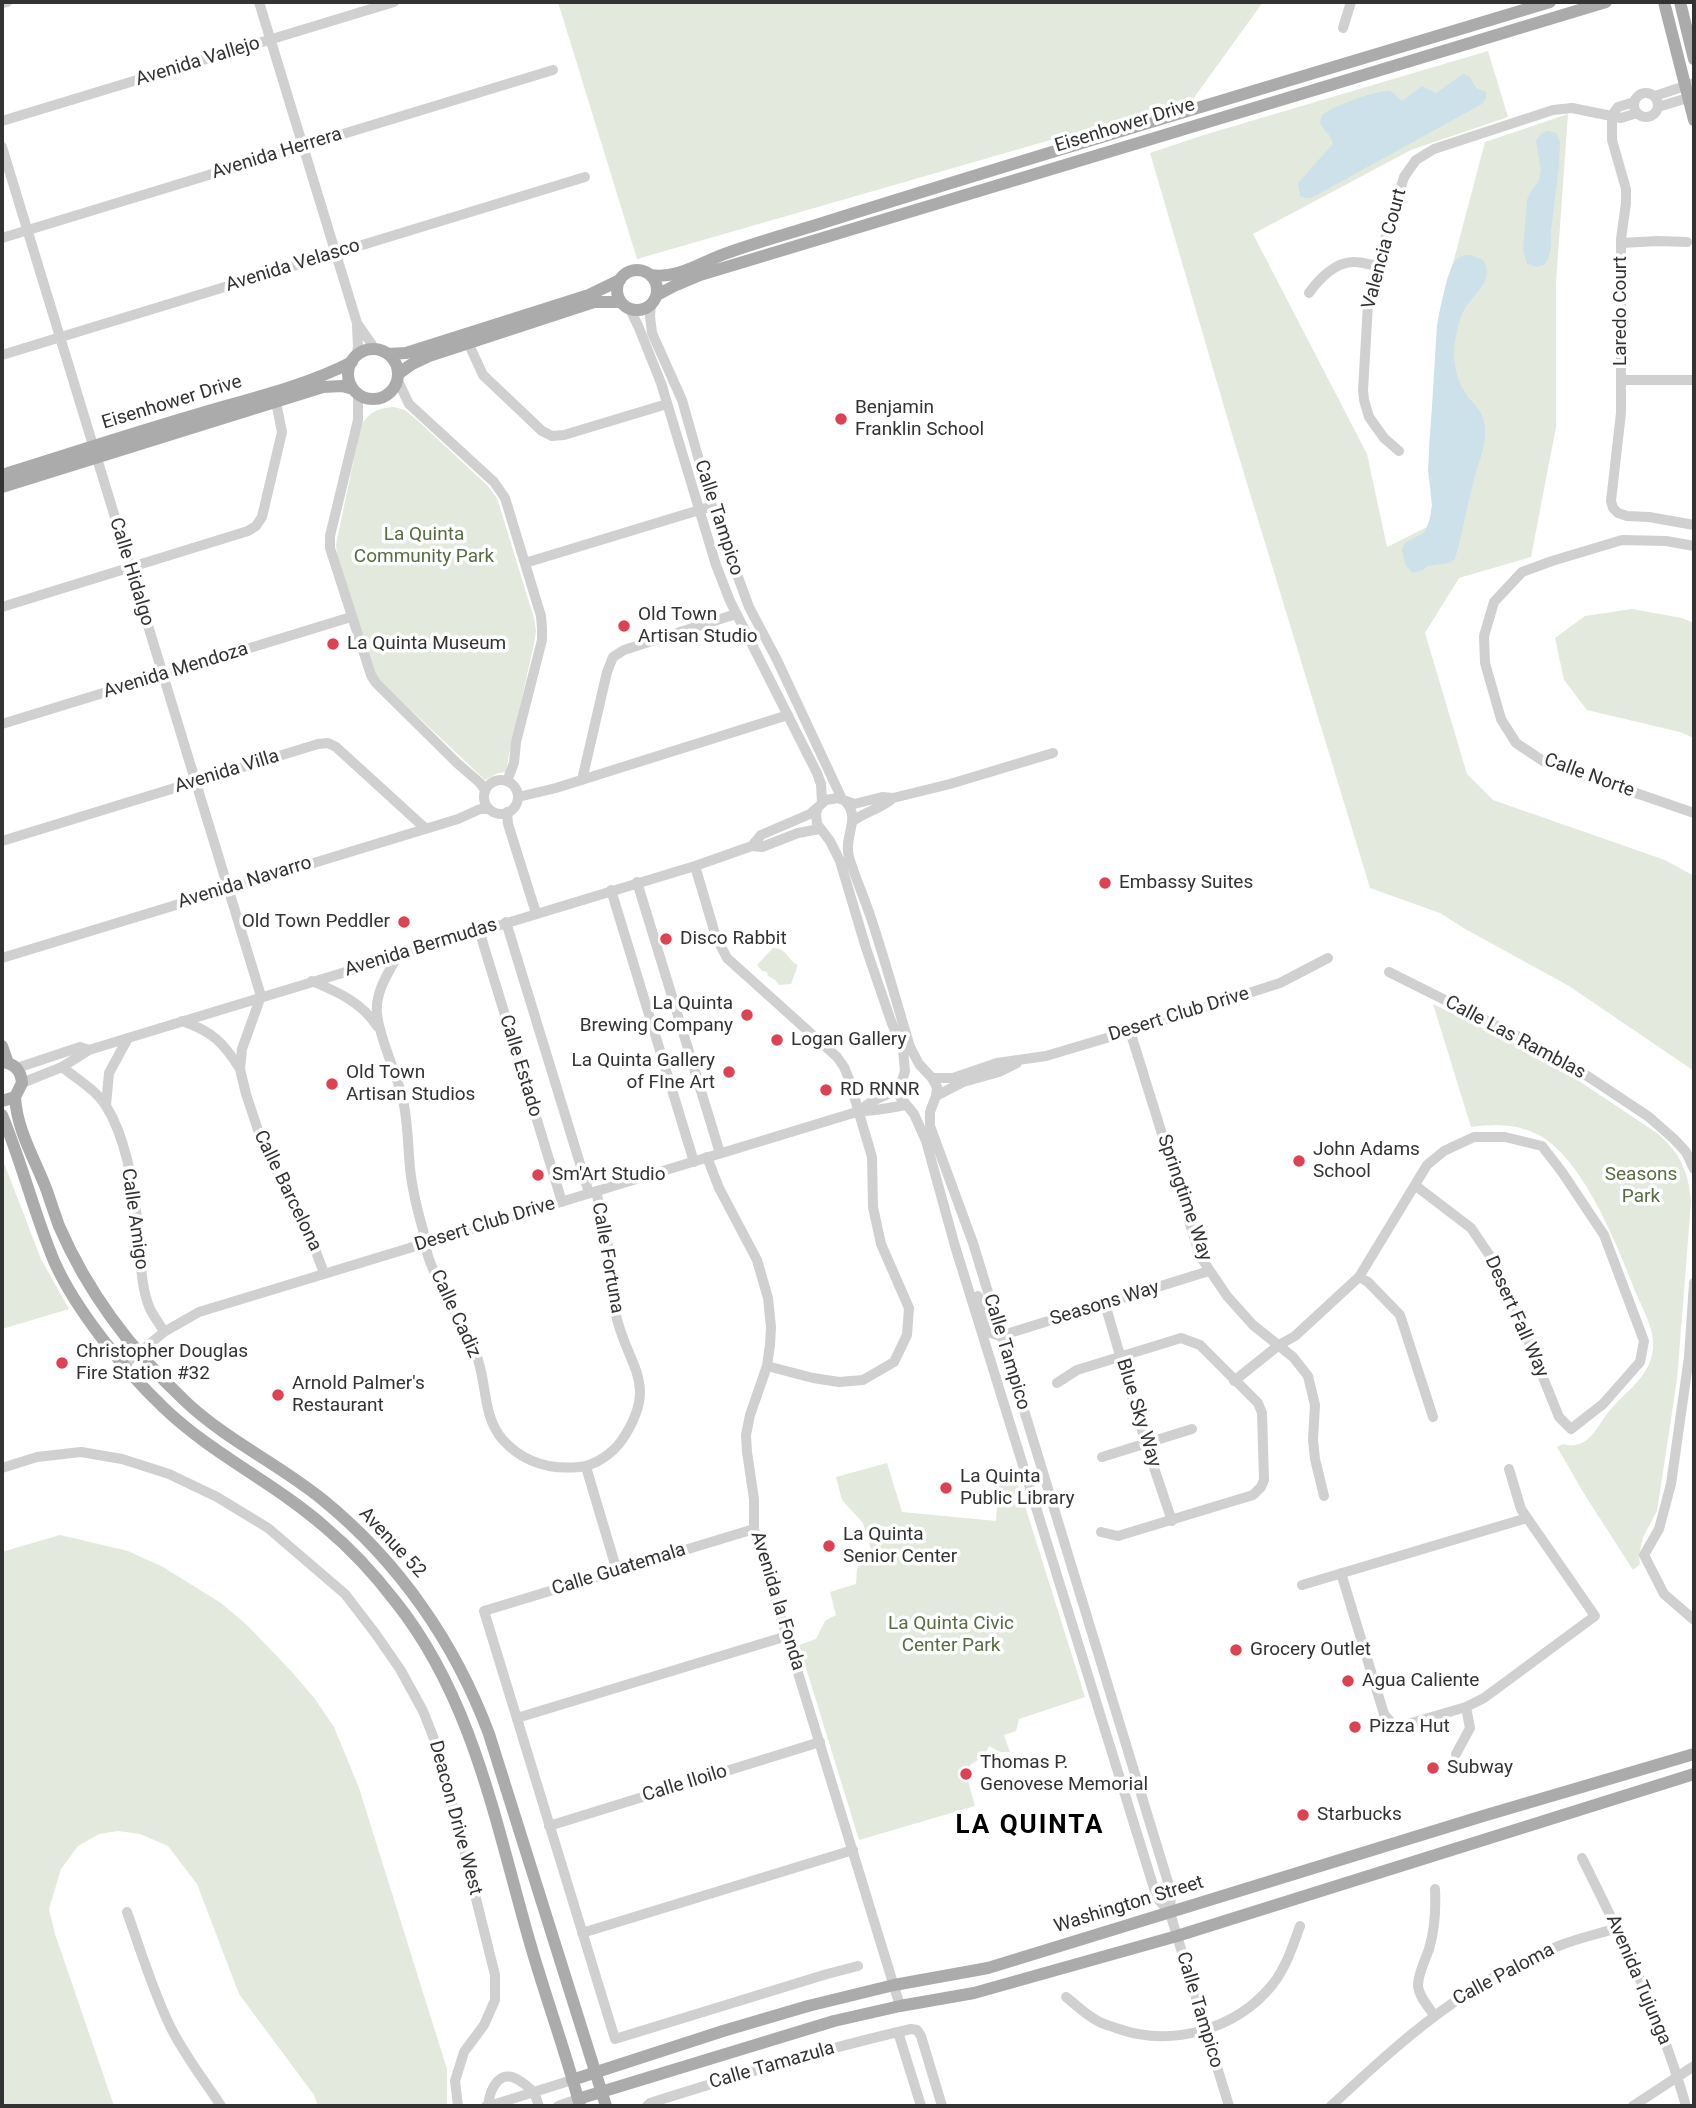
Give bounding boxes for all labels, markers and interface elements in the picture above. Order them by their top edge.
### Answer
street label: Avenida Vallejo [133,32,263,92]
street label: Eisenhower Drive [1052,94,1198,158]
street label: Avenida Herrera [209,123,345,185]
street label: Valencia Court [1358,186,1412,312]
street label: Avenida Velasco [223,235,363,297]
street label: Laredo Court [1610,256,1632,366]
street label: Eisenhower Drive [99,371,245,435]
place label: Benjamin Franklin School [855,397,984,441]
marker: Benjamin Franklin School [833,411,849,427]
street label: Calle Tampico [689,457,747,579]
street label: Calle Hidalgo [104,515,158,629]
park label: La Quinta Community Park [354,524,494,568]
place label: Old Town Artisan Studio [638,604,758,648]
marker: Old Town Artisan Studio [616,618,632,634]
place label: La Quinta Museum [347,633,506,655]
marker: La Quinta Museum [325,636,341,652]
street label: Avenida Mendoza [101,638,251,704]
street label: Avenida Villa [172,745,282,799]
street label: Calle Norte [1541,749,1637,803]
street label: Avenida Navarro [175,852,315,914]
place label: Embassy Suites [1119,872,1253,894]
marker: Embassy Suites [1097,875,1113,891]
place label: Old Town Peddler [242,911,390,933]
street label: Avenida Bermudas [342,914,500,982]
marker: Old Town Peddler [396,914,412,930]
place label: Disco Rabbit [680,928,787,950]
marker: Disco Rabbit [658,931,674,947]
street label: Desert Club Drive [1106,983,1252,1047]
street label: Calle Las Ramblas [1441,991,1589,1085]
place label: La Quinta Brewing Company [580,993,733,1037]
marker: La Quinta Brewing Company [739,1007,755,1023]
street label: Calle Estado [494,1012,546,1120]
place label: Logan Gallery [791,1029,906,1051]
marker: Logan Gallery [769,1032,785,1048]
place label: La Quinta Gallery of FIne Art [572,1050,715,1094]
place label: Old Town Artisan Studios [346,1062,475,1106]
marker: La Quinta Gallery of FIne Art [721,1064,737,1080]
marker: Old Town Artisan Studios [324,1076,340,1092]
place label: RD RNNR [840,1079,919,1101]
marker: RD RNNR [818,1082,834,1098]
street label: Calle Barcelona [248,1127,326,1255]
street label: Springtime Way [1152,1132,1216,1264]
place label: John Adams School [1313,1139,1420,1183]
marker: John Adams School [1291,1153,1307,1169]
place label: Sm'Art Studio [552,1164,666,1186]
park label: Seasons Park [1605,1164,1677,1208]
street label: Calle Amigo [116,1167,152,1271]
marker: Sm'Art Studio [530,1167,546,1183]
street label: Desert Club Drive [412,1193,558,1257]
street label: Calle Fortuna [586,1201,628,1315]
street label: Desert Fall Way [1479,1253,1553,1381]
street label: Calle Cadiz [425,1266,485,1362]
street label: Seasons Way [1048,1277,1162,1331]
street label: Calle Tampico [978,1291,1034,1413]
place label: Christopher Douglas Fire Station #32 [76,1341,248,1385]
marker: Christopher Douglas Fire Station #32 [54,1355,70,1371]
street label: Blue Sky Way [1111,1356,1165,1470]
place label: Arnold Palmer's Restaurant [292,1373,425,1417]
marker: Arnold Palmer's Restaurant [270,1387,286,1403]
place label: La Quinta Public Library [960,1466,1075,1510]
marker: La Quinta Public Library [938,1480,954,1496]
street label: Avenue 52 [354,1503,430,1583]
place label: La Quinta Senior Center [843,1524,957,1568]
street label: Avenida la Fonda [745,1529,809,1673]
marker: La Quinta Senior Center [821,1538,837,1554]
street label: Calle Guatemala [549,1539,689,1601]
park label: La Quinta Civic Center Park [888,1613,1014,1657]
place label: Grocery Outlet [1250,1639,1371,1661]
marker: Grocery Outlet [1228,1642,1244,1658]
place label: Agua Caliente [1362,1670,1479,1692]
marker: Agua Caliente [1340,1673,1356,1689]
place label: Pizza Hut [1369,1716,1450,1738]
marker: Pizza Hut [1347,1719,1363,1735]
street label: Deacon Drive West [423,1738,487,1898]
place label: Thomas P. Genovese Memorial [980,1752,1148,1796]
place label: Subway [1447,1757,1513,1779]
street label: Calle Iloilo [640,1760,730,1808]
marker: Subway [1425,1760,1441,1776]
marker: Thomas P. Genovese Memorial [958,1766,974,1782]
place label: Starbucks [1317,1804,1402,1826]
marker: Starbucks [1295,1807,1311,1823]
district label: LA QUINTA [957,1810,1103,1842]
street label: Washington Street [1051,1871,1207,1939]
street label: Avenida Tujunga [1600,1911,1676,2049]
street label: Calle Paloma [1449,1939,1559,2011]
street label: Calle Tampico [1171,1949,1227,2071]
street label: Calle Tamazula [707,2037,837,2095]

